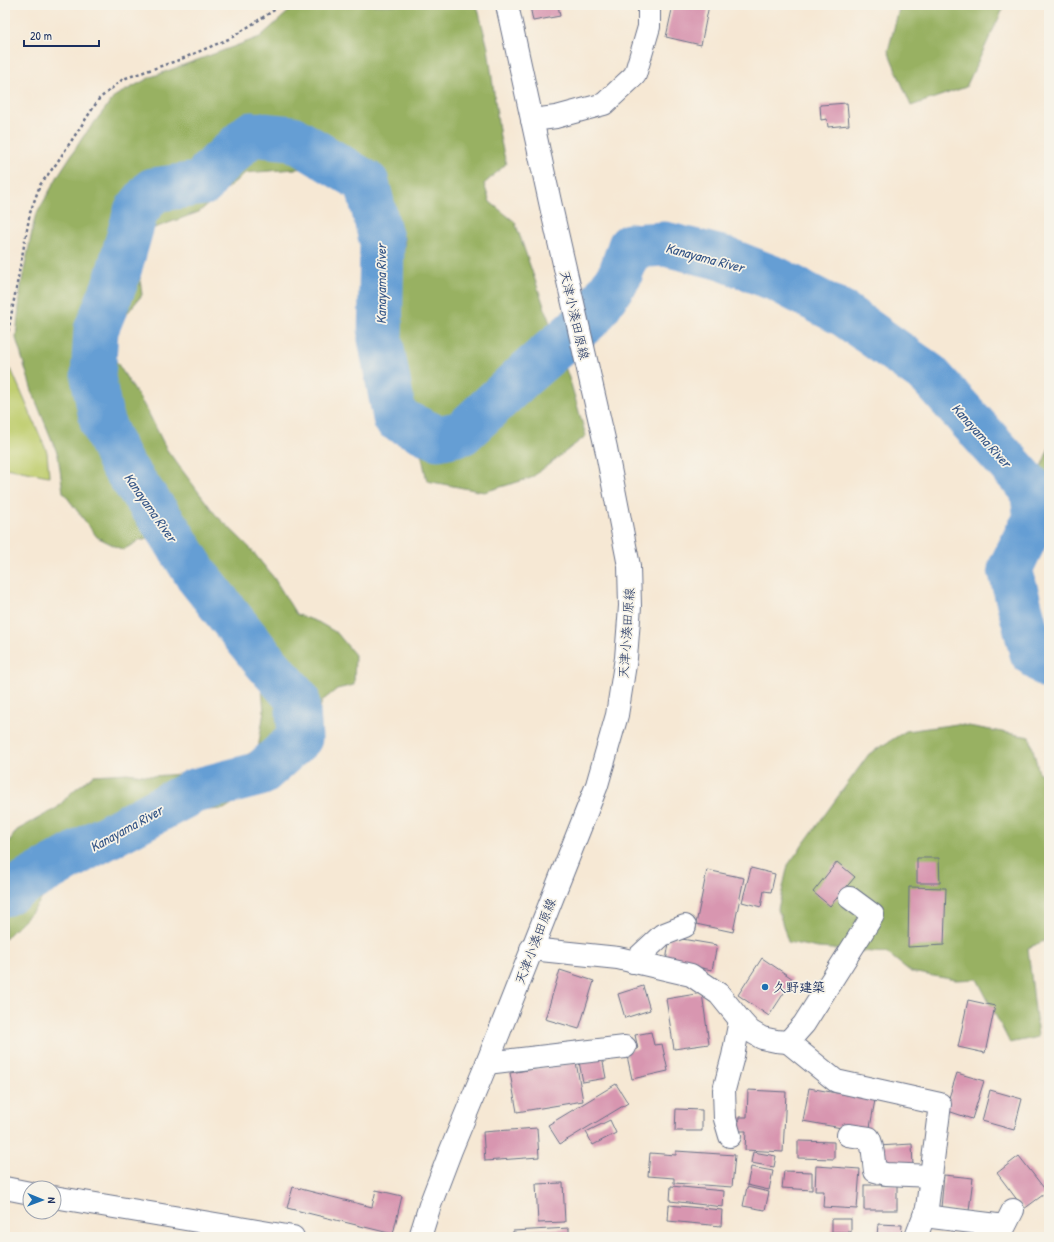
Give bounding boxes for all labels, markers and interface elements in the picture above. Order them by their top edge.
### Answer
scale bar [24,22,99,48]
text: 20 m [30,27,52,44]
water label: Kanayama River [663,237,748,278]
water label: Kanayama River [371,242,391,324]
street label: 天津小湊田原線 [556,269,594,362]
water label: Kanayama River [947,399,1017,473]
water label: Kanayama River [119,469,183,547]
street label: 天津小湊田原線 [614,586,638,679]
water label: Kanayama River [86,799,168,857]
street label: 天津小湊田原線 [510,894,560,987]
place label: 久野建築 [773,978,825,996]
marker: 久野建築 [760,982,770,992]
north arrow [22,1180,62,1220]
text: N [45,1197,59,1203]

